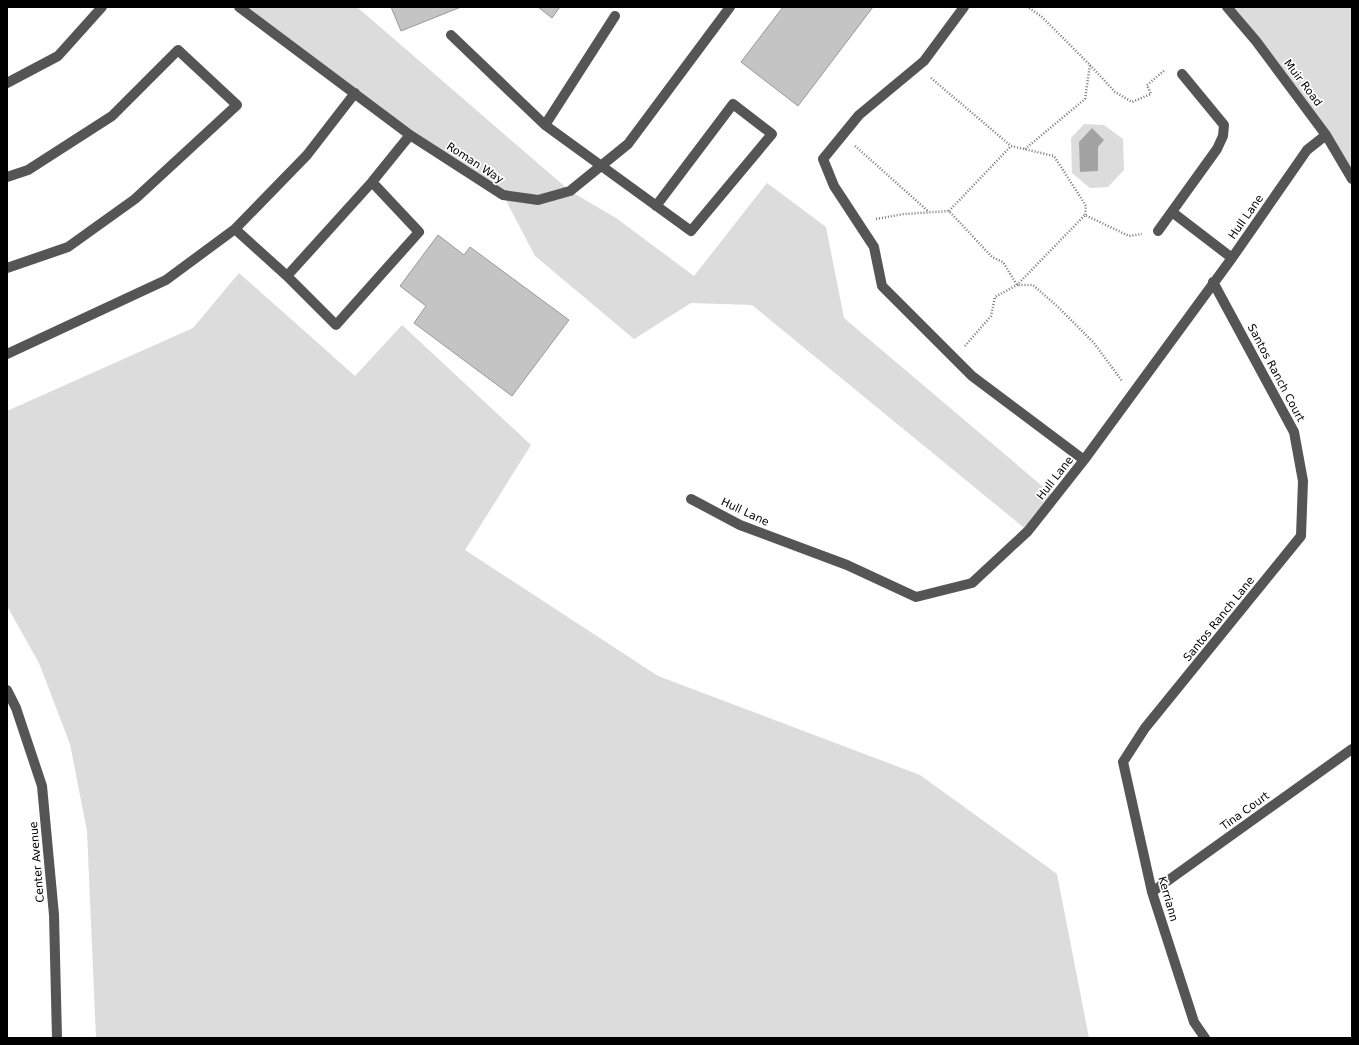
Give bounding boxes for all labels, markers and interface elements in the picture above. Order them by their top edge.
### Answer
street label: Muir Road [1281,57,1325,109]
street label: Roman Way [444,140,506,186]
street label: Hull Lane [1226,192,1266,242]
street label: Santos Ranch Court [1245,322,1308,425]
street label: Hull Lane [1034,454,1076,502]
street label: Hull Lane [719,495,771,529]
street label: Santos Ranch Lane [1181,574,1257,664]
street label: Tina Court [1217,789,1272,834]
street label: Center Avenue [27,821,47,903]
street label: Kerriann [1155,875,1181,923]

